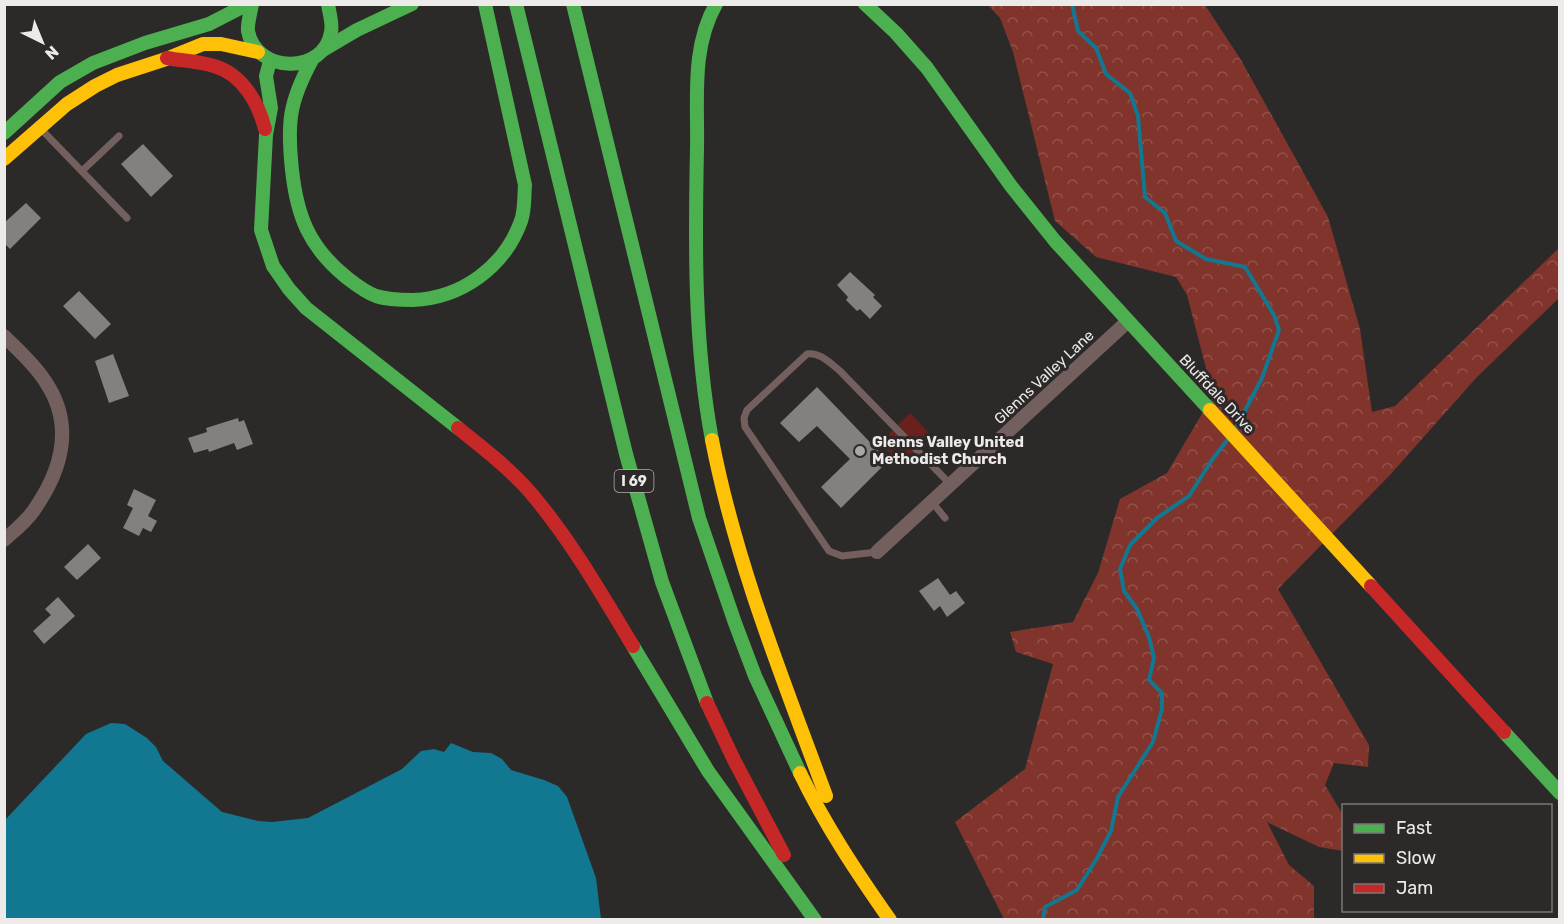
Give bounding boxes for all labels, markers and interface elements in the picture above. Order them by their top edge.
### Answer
north arrow [12,12,72,72]
text: N [41,42,63,63]
street label: Glenns Valley Lane [990,326,1098,428]
street label: Bluffdale Drive [1176,351,1258,437]
place label: Glenns Valley United Methodist Church [872,433,1024,468]
marker: Glenns Valley United Methodist Church [853,444,867,458]
road number: I 69 [614,470,654,492]
legend [1342,804,1552,912]
text: Fast [1396,817,1432,839]
text: Slow [1396,847,1436,869]
text: Jam [1396,877,1433,899]

